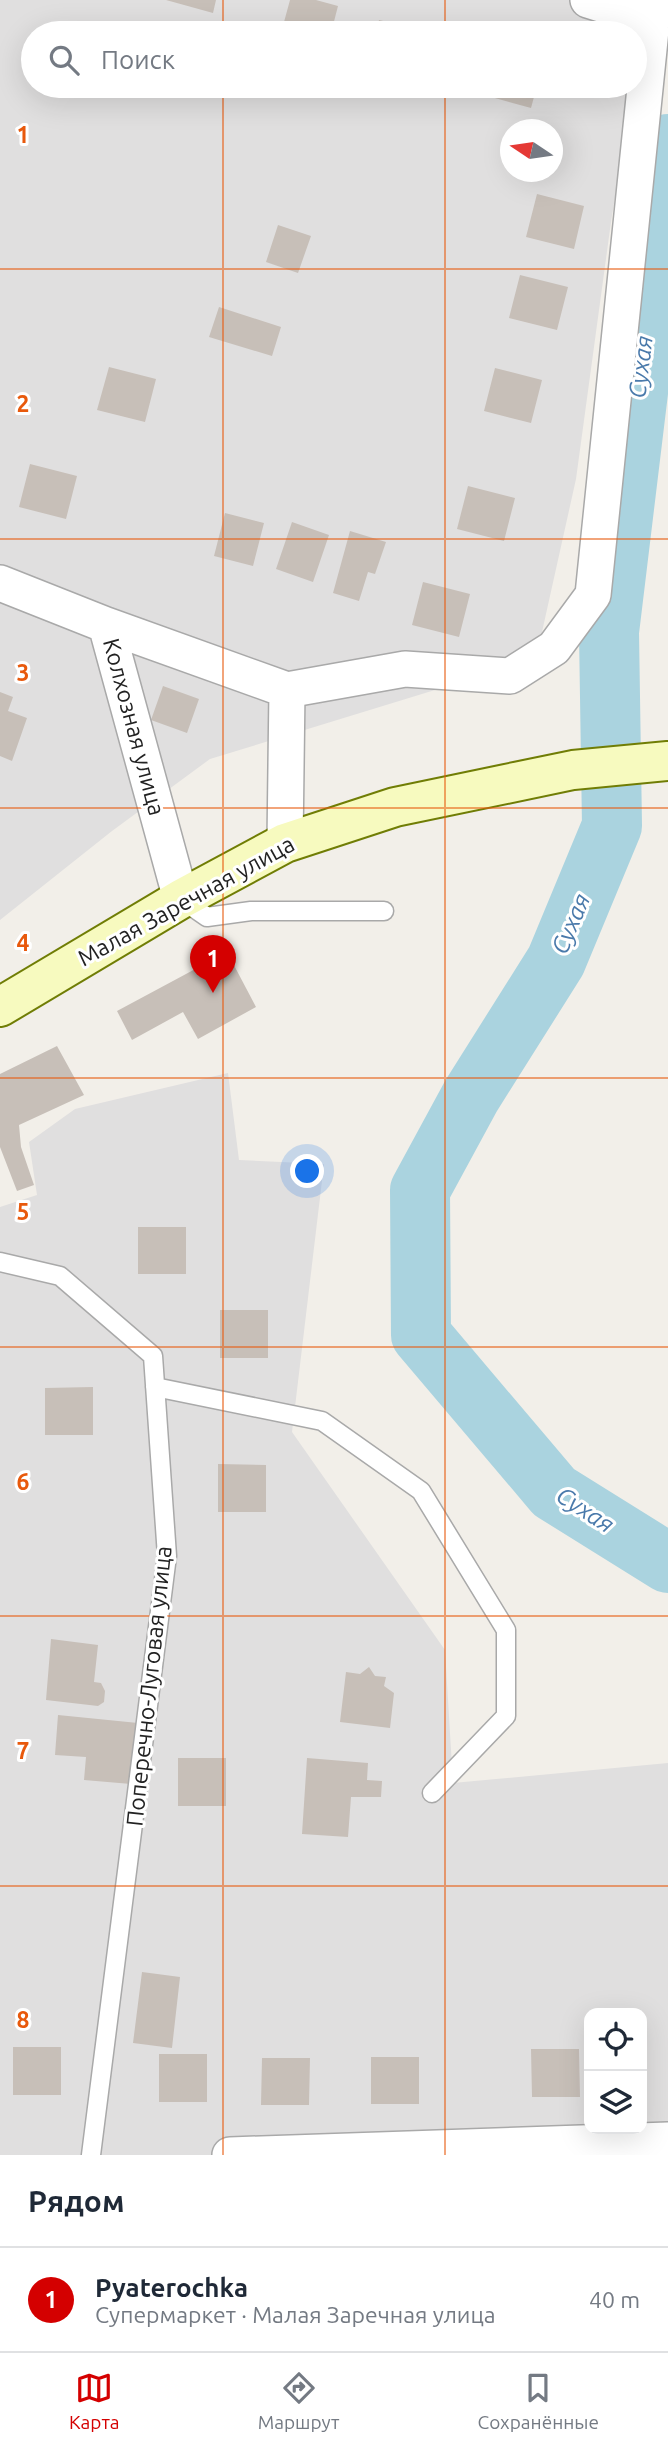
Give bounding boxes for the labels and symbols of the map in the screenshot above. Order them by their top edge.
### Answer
north arrow [500,119,563,182]
text: 1 [17,122,29,147]
water label: Сухая [623,334,658,400]
text: 2 [17,391,29,416]
street label: Колхозная улица [99,636,170,818]
text: 3 [17,660,29,685]
street label: Малая Заречная улица [73,831,298,971]
water label: Сухая [546,890,595,958]
text: 4 [17,930,30,955]
pin: 1 [190,935,236,993]
your location [290,1154,324,1188]
text: 5 [17,1199,29,1224]
text: 6 [17,1469,30,1494]
water label: Сухая [552,1481,619,1538]
street label: Поперечно-Луговая улица [121,1545,176,1827]
text: 7 [17,1738,29,1763]
text: 8 [17,2007,29,2032]

